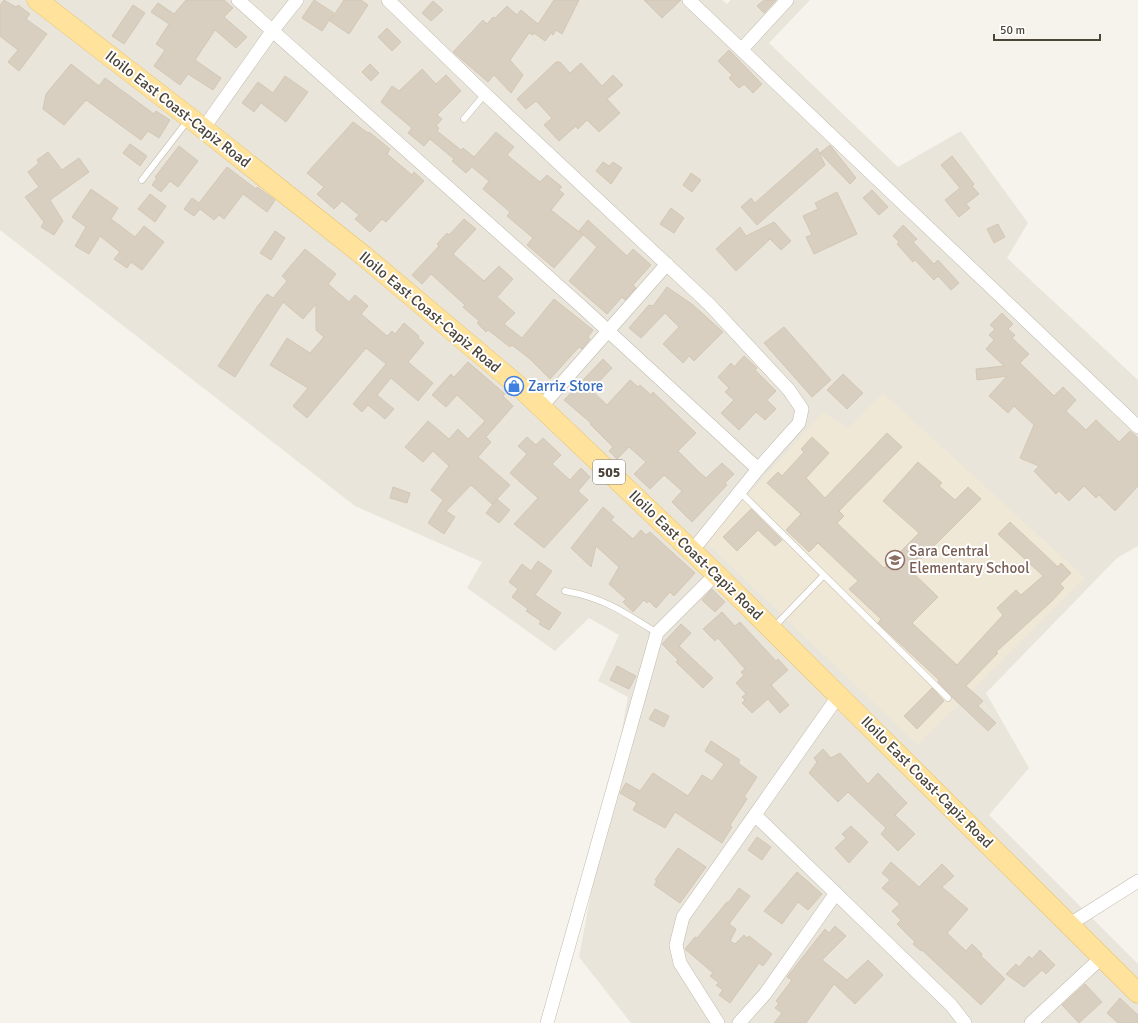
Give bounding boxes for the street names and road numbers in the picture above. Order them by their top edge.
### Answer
street label: Iloilo East Coast-Capiz Road [102,47,254,171]
street label: Iloilo East Coast-Capiz Road [356,248,504,376]
road number: 505 [593,460,625,484]
street label: Iloilo East Coast-Capiz Road [625,486,767,624]
street label: Iloilo East Coast-Capiz Road [857,712,997,852]

